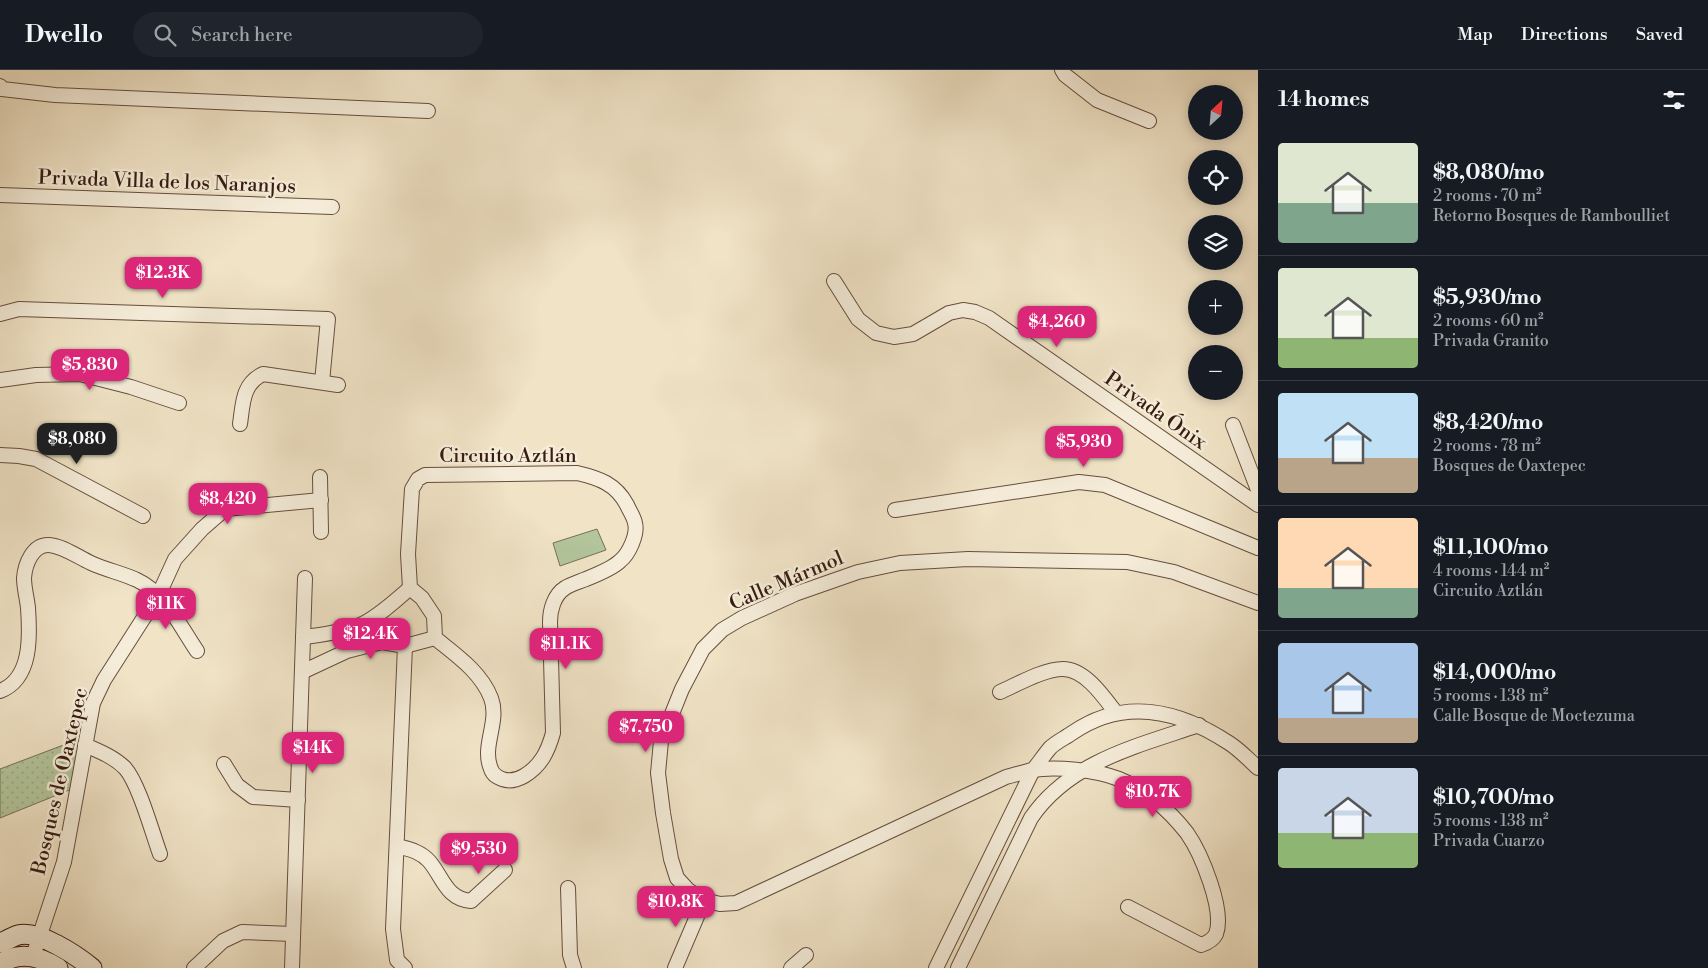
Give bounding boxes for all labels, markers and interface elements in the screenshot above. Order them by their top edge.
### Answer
search box [133,12,483,57]
text: Dwello [25,20,103,50]
icon: search [151,21,179,49]
text: Search here [191,23,293,47]
text: Map [1457,23,1493,46]
text: Directions [1521,23,1608,46]
text: Saved [1636,23,1683,46]
north arrow [1188,85,1242,140]
map controls [1188,85,1243,400]
icon: filters [1660,86,1688,114]
text: 14 homes [1278,87,1369,113]
button: locate [1188,150,1243,205]
text: $8,080/mo [1433,160,1545,186]
icon: home [1318,163,1378,223]
street label: Privada Villa de los Naranjos [37,166,296,199]
text: 2 rooms · 70 m² [1433,186,1542,206]
text: Retorno Bosques de Ramboulliet [1433,206,1670,226]
button: layers [1188,215,1243,270]
pin: $12.3K [122,256,204,299]
text: $12.3K [136,263,190,283]
button: + [1188,280,1243,335]
text: $5,930/mo [1433,285,1542,311]
icon: home [1318,288,1378,348]
pin: $4,260 [1016,306,1098,348]
text: 2 rooms · 60 m² [1433,311,1544,331]
text: $4,260 [1029,312,1085,332]
text: Privada Granito [1433,331,1549,351]
button: − [1188,345,1243,400]
pin: $5,830 [49,348,131,391]
text: $5,830 [62,355,118,375]
street label: Privada Ónix [1099,366,1212,456]
text: $8,420/mo [1433,410,1543,436]
icon: home [1318,413,1378,473]
pin: $8,080 [36,422,118,465]
pin: $5,930 [1043,426,1125,468]
text: $8,080 [48,429,106,449]
text: $5,930 [1056,432,1112,452]
text: 2 rooms · 78 m² [1433,436,1541,456]
street label: Circuito Aztlán [439,444,577,469]
text: Bosques de Oaxtepec [1433,456,1586,476]
pin: $8,420 [187,482,269,525]
text: $8,420 [200,489,256,509]
text: $11,100/mo [1433,535,1549,561]
icon: home [1318,538,1378,598]
street label: Calle Mármol [726,546,847,617]
text: 4 rooms · 144 m² [1433,561,1549,581]
text: Circuito Aztlán [1433,581,1543,601]
pin: $11K [136,588,196,630]
text: $11K [147,594,185,614]
pin: $12.4K [330,618,412,660]
text: $12.4K [343,624,399,644]
pin: $11.1K [525,628,607,670]
text: $11.1K [541,634,591,654]
text: $14,000/mo [1433,660,1556,686]
icon: home [1318,663,1378,723]
street label: Bosques de Oaxtepec [27,685,94,878]
text: 5 rooms · 138 m² [1433,686,1549,706]
text: Calle Bosque de Moctezuma [1433,706,1635,726]
pin: $7,750 [605,710,687,753]
text: $7,750 [619,717,673,737]
pin: $14K [283,732,343,774]
text: $14K [293,738,333,758]
pin: $10.7K [1112,776,1194,818]
text: $10.7K [1125,782,1181,802]
text: $10,700/mo [1433,785,1554,811]
icon: home [1318,788,1378,848]
text: 5 rooms · 138 m² [1433,811,1549,831]
text: Privada Cuarzo [1433,831,1545,851]
pin: $9,530 [438,832,520,875]
text: $9,530 [451,839,507,859]
pin: $10.8K [635,886,717,928]
text: $10.8K [648,892,704,912]

